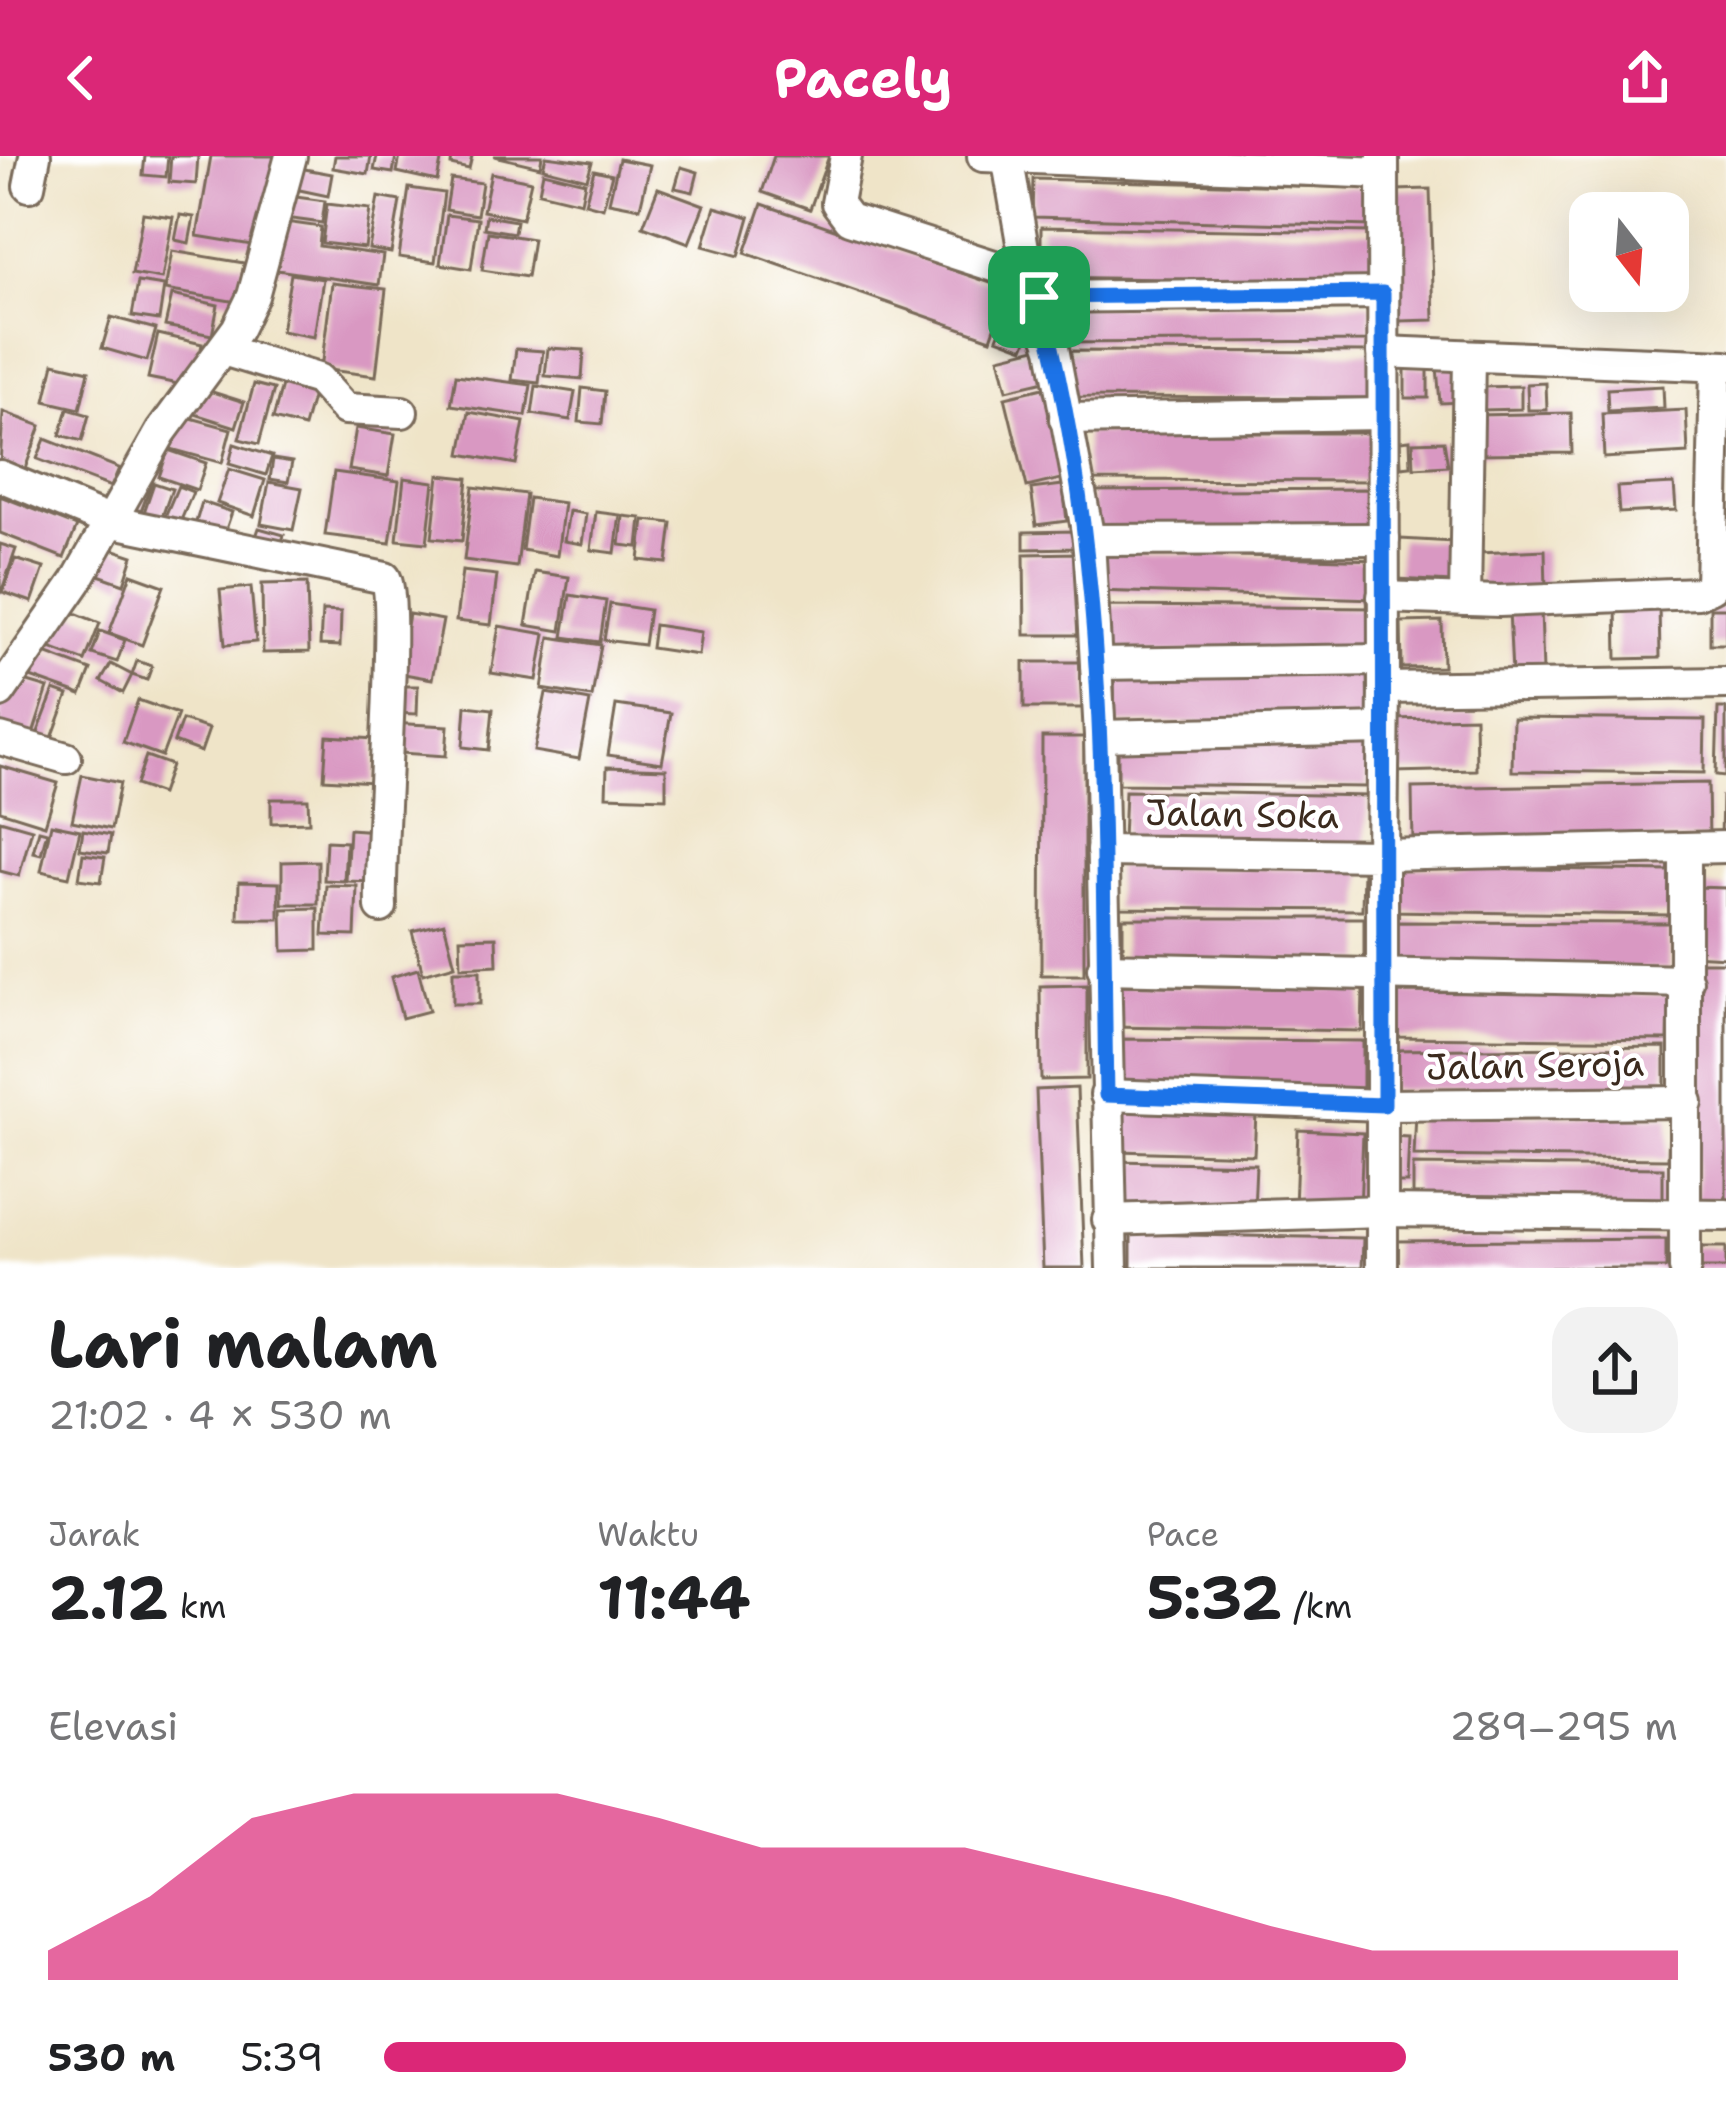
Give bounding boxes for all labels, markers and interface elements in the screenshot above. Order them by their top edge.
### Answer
text: Pacely [774,42,952,114]
icon: back [48,45,114,111]
icon: share [1612,45,1678,111]
north arrow [1569,192,1689,312]
map controls [1569,192,1689,312]
pin [988,246,1090,348]
icon: arrive [1006,264,1072,330]
street label: Jalan Soka [1145,788,1339,840]
street label: Jalan Seroja [1425,1039,1645,1091]
text: Lari malam [48,1300,438,1388]
button: share [1552,1307,1678,1433]
text: 21:02 · 4 × 530 m [48,1389,392,1441]
text: Jarak [48,1512,140,1557]
text: Waktu [597,1512,699,1557]
text: Pace [1147,1512,1219,1557]
text: 2.12 [48,1557,168,1637]
text: 11:44 [597,1557,750,1637]
text: 5:32 [1147,1557,1282,1637]
text: km [168,1584,226,1629]
text: /km [1282,1584,1352,1629]
text: Elevasi [48,1700,178,1752]
text: 289–295 m [1449,1700,1678,1752]
text: 530 m [48,2031,175,2083]
text: 5:39 [240,2031,324,2083]

